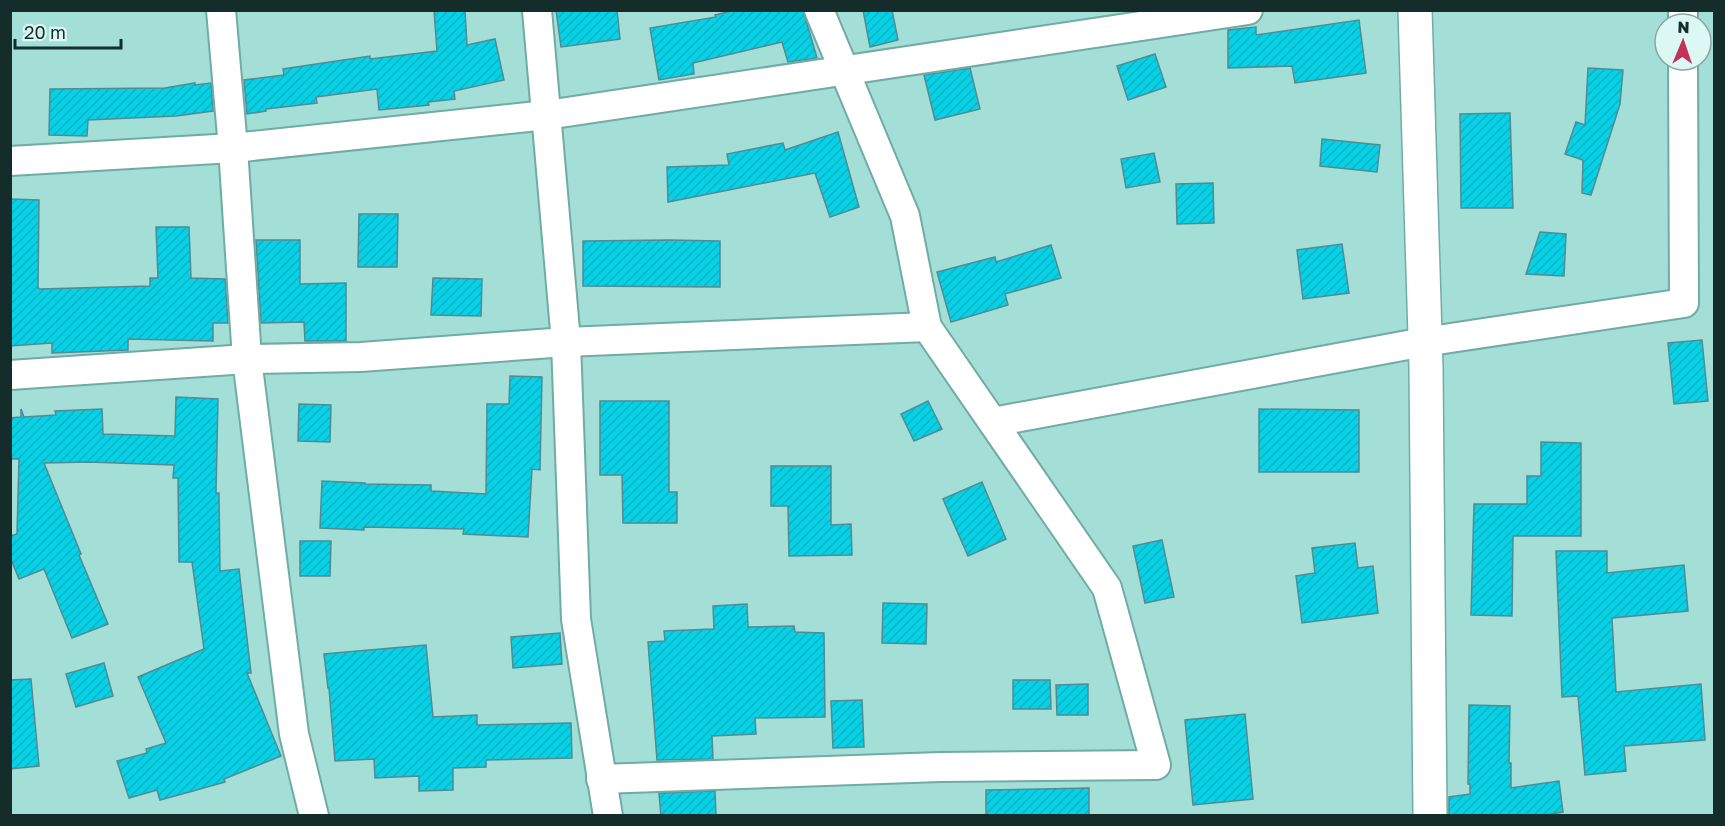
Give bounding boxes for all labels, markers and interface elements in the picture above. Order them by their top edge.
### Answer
scale bar [15,12,122,50]
north arrow [1653,12,1713,72]
text: N [1677,17,1690,37]
text: 20 m [24,21,66,43]

